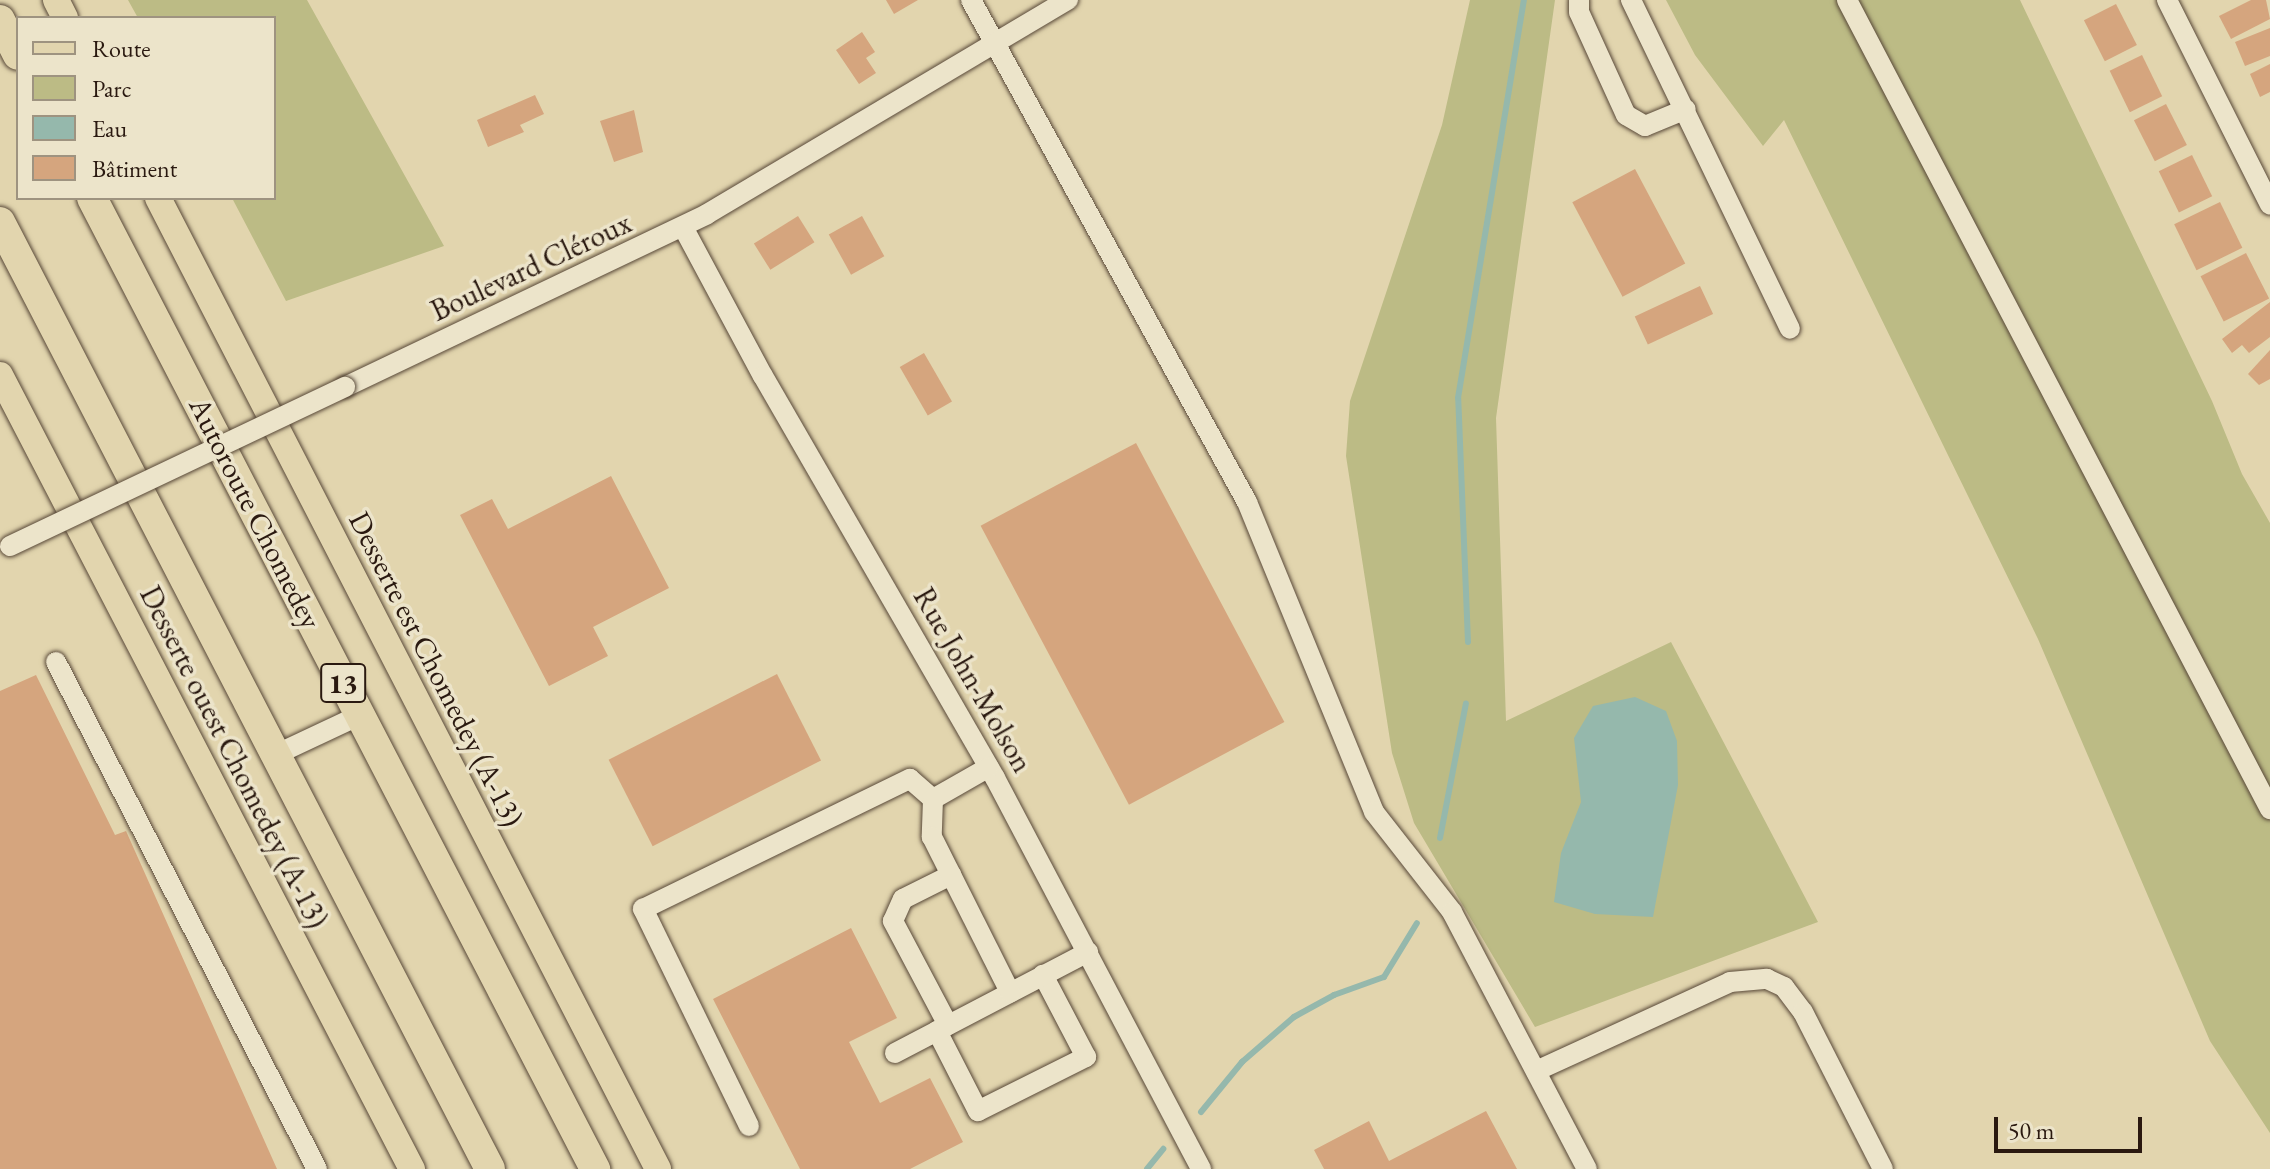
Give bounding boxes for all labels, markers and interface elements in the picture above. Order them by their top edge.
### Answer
legend [16,16,276,200]
text: Route [92,33,151,64]
text: Parc [92,73,131,104]
text: Eau [92,113,127,144]
text: Bâtiment [92,153,177,184]
street label: Boulevard Cléroux [425,205,637,329]
street label: Autoroute Chomedey [181,391,329,635]
street label: Desserte est Chomedey (A-13) [341,506,531,832]
street label: Desserte ouest Chomedey (A-13) [132,580,336,934]
street label: Rue John-Molson [906,581,1040,779]
road number: 13 [319,659,367,707]
scale bar [1998,1101,2146,1151]
text: 50 m [2008,1115,2055,1146]

